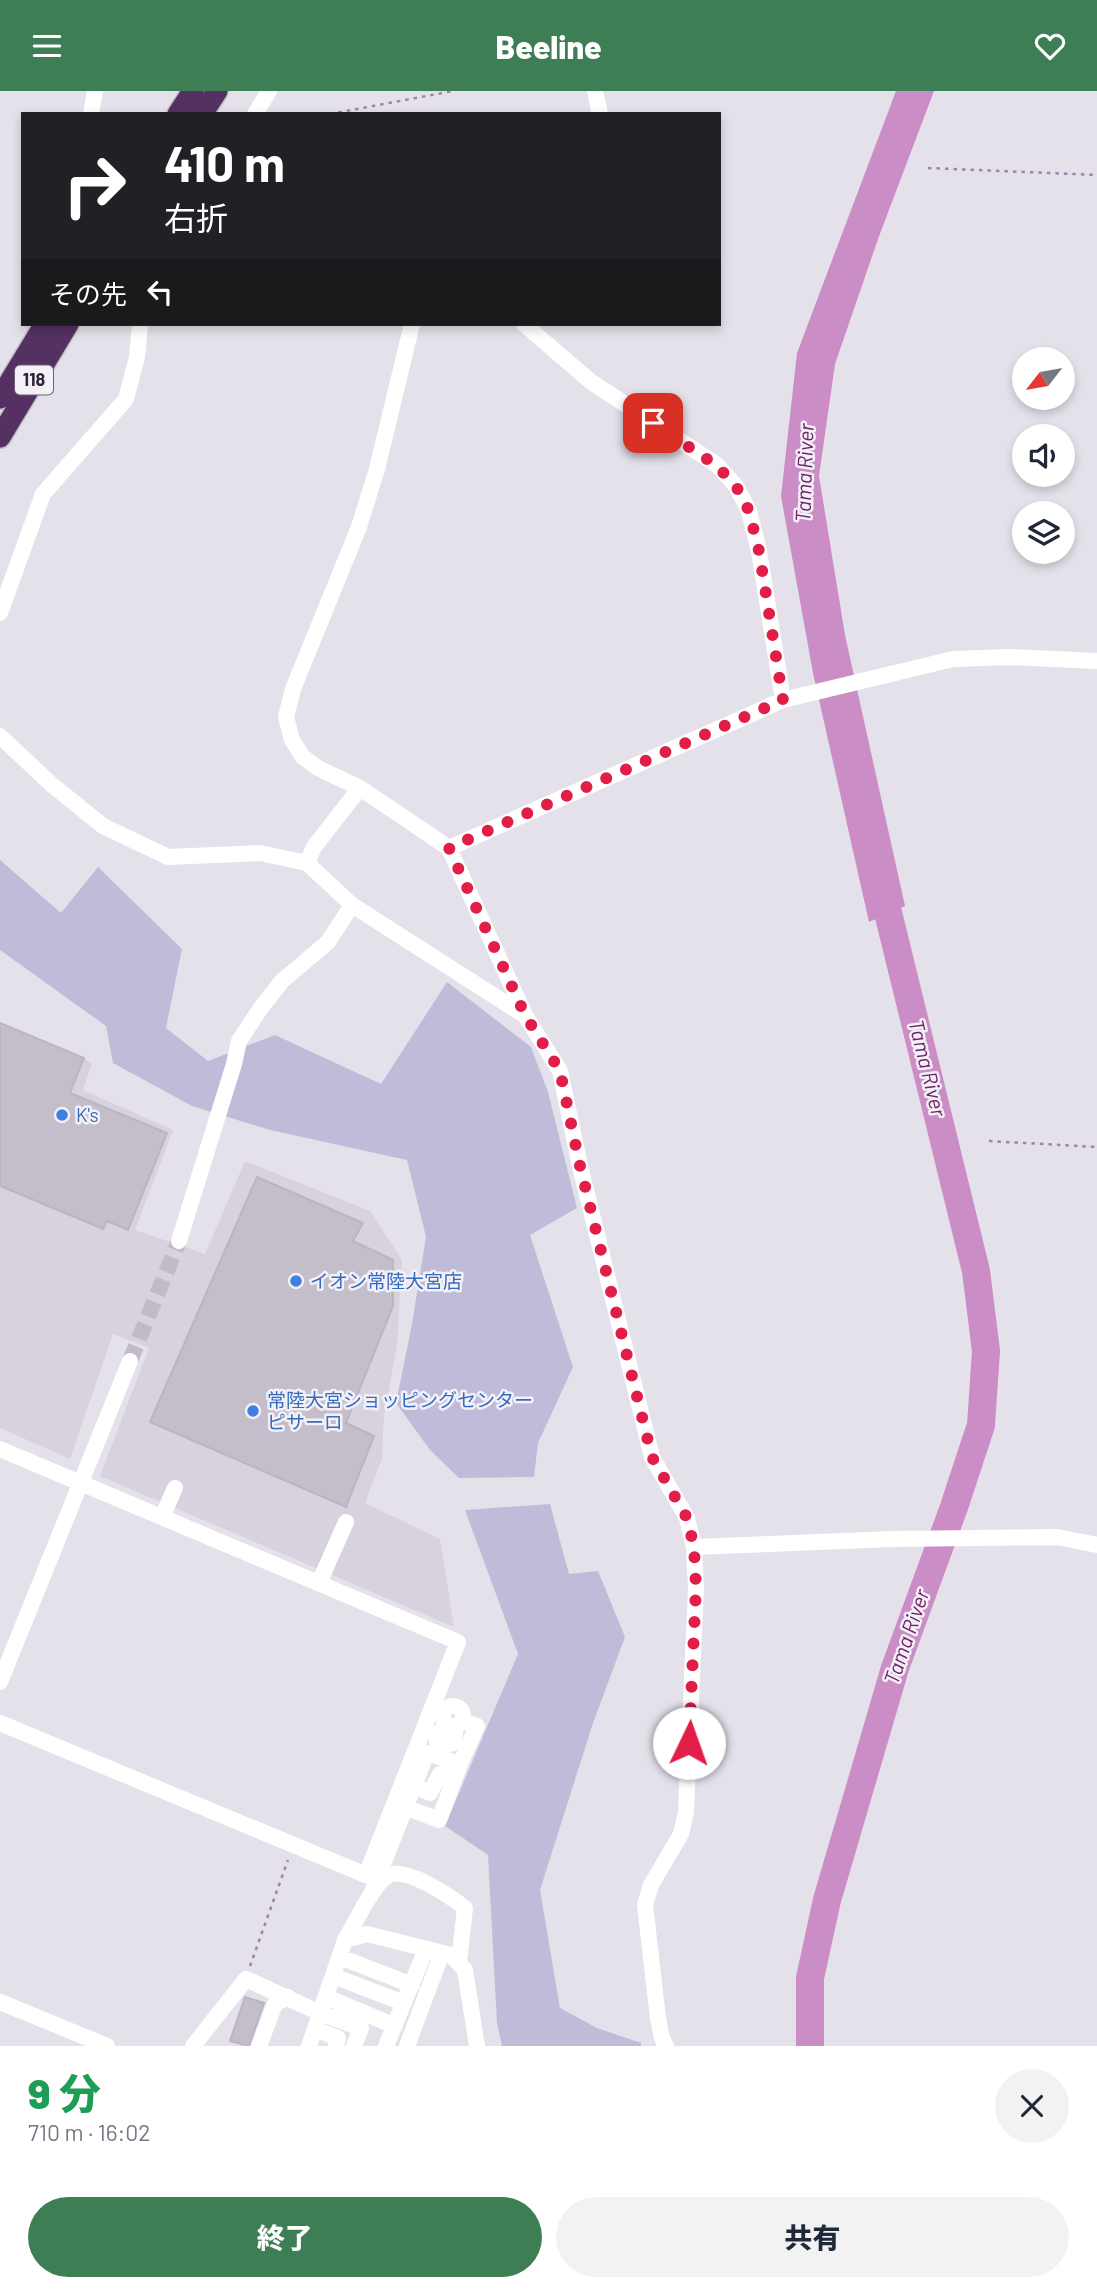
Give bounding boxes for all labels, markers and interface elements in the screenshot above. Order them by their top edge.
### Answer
icon: menu [28,27,66,65]
text: Beeline [495,27,602,65]
icon: heart [1031,27,1069,65]
text: 410 m [164,133,285,192]
icon: right [49,140,140,231]
text: 右折 [164,198,228,236]
icon: left [141,273,179,311]
text: その先 [49,278,127,309]
north arrow [1012,347,1074,409]
map controls [1012,347,1075,564]
road number: 118 [15,365,53,395]
pin [623,393,683,453]
icon: arrive [634,404,672,442]
water label: Tama River [789,423,818,523]
button: sound [1012,424,1075,487]
button: layers [1012,501,1075,564]
water label: Tama River [904,1017,953,1119]
place label: K's [76,1103,99,1126]
marker: K's [54,1107,70,1123]
place label: イオン常陸大宮店 [310,1269,462,1292]
marker: イオン常陸大宮店 [288,1273,304,1289]
place label: 常陸大宮ショッピングセンター ピサーロ [267,1388,533,1433]
marker: 常陸大宮ショッピングセンター ピサーロ [245,1403,261,1419]
water label: Tama River [878,1585,934,1687]
position arrow [652,1706,726,1780]
text: 9 分 [28,2067,101,2117]
button: close [995,2069,1069,2143]
text: 710 m · 16:02 [28,2118,151,2146]
button: 終了 [28,2197,542,2277]
button: 共有 [556,2197,1069,2277]

